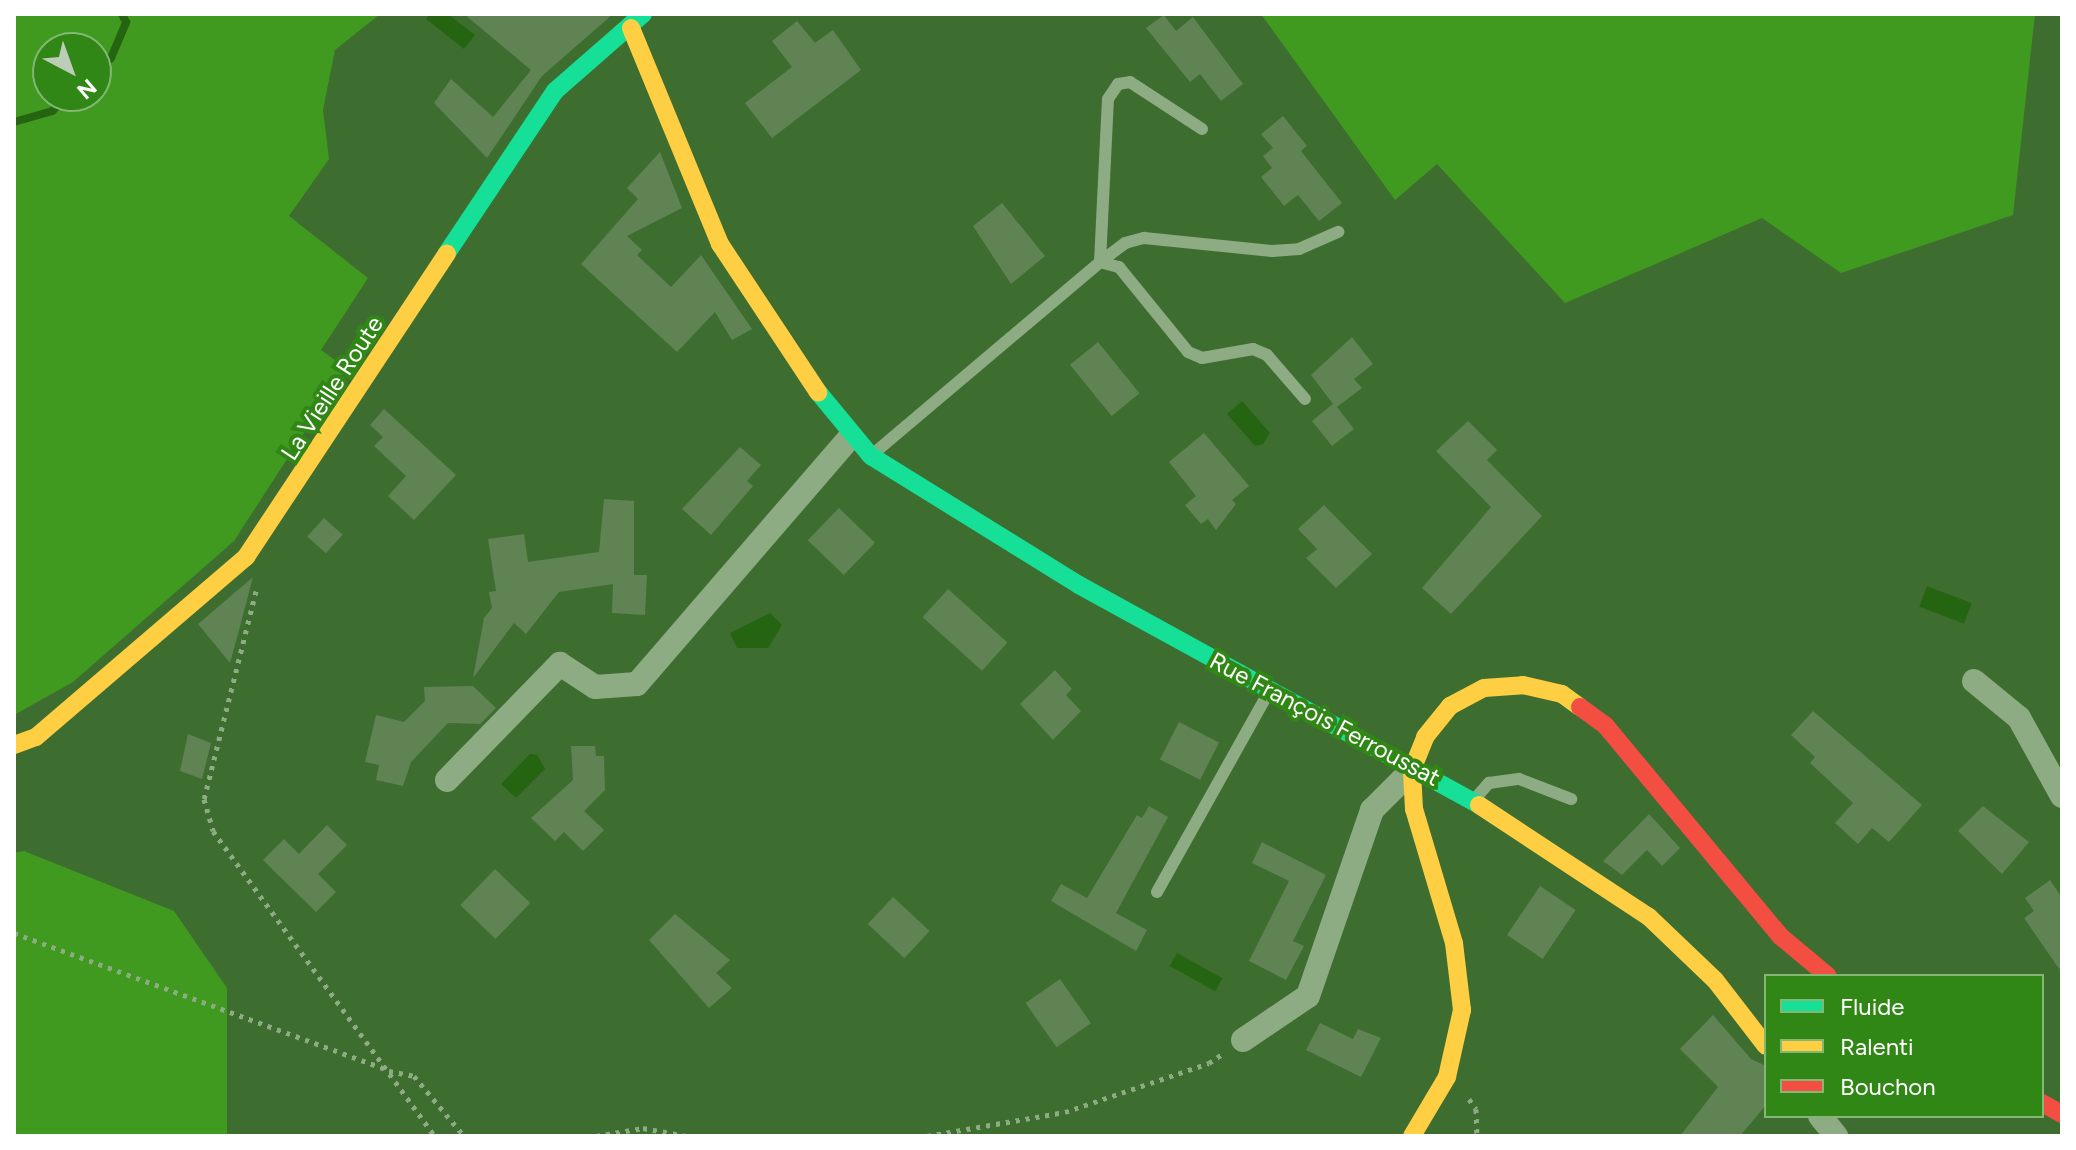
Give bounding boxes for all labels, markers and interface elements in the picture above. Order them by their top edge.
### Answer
north arrow [32,32,112,112]
text: N [71,73,102,105]
street label: La Vieille Route [275,311,389,465]
street label: Rue François Ferroussat [1205,646,1445,792]
legend [1764,974,2044,1118]
text: Fluide [1840,992,1904,1021]
text: Ralenti [1840,1032,1914,1061]
text: Bouchon [1840,1072,1936,1101]

